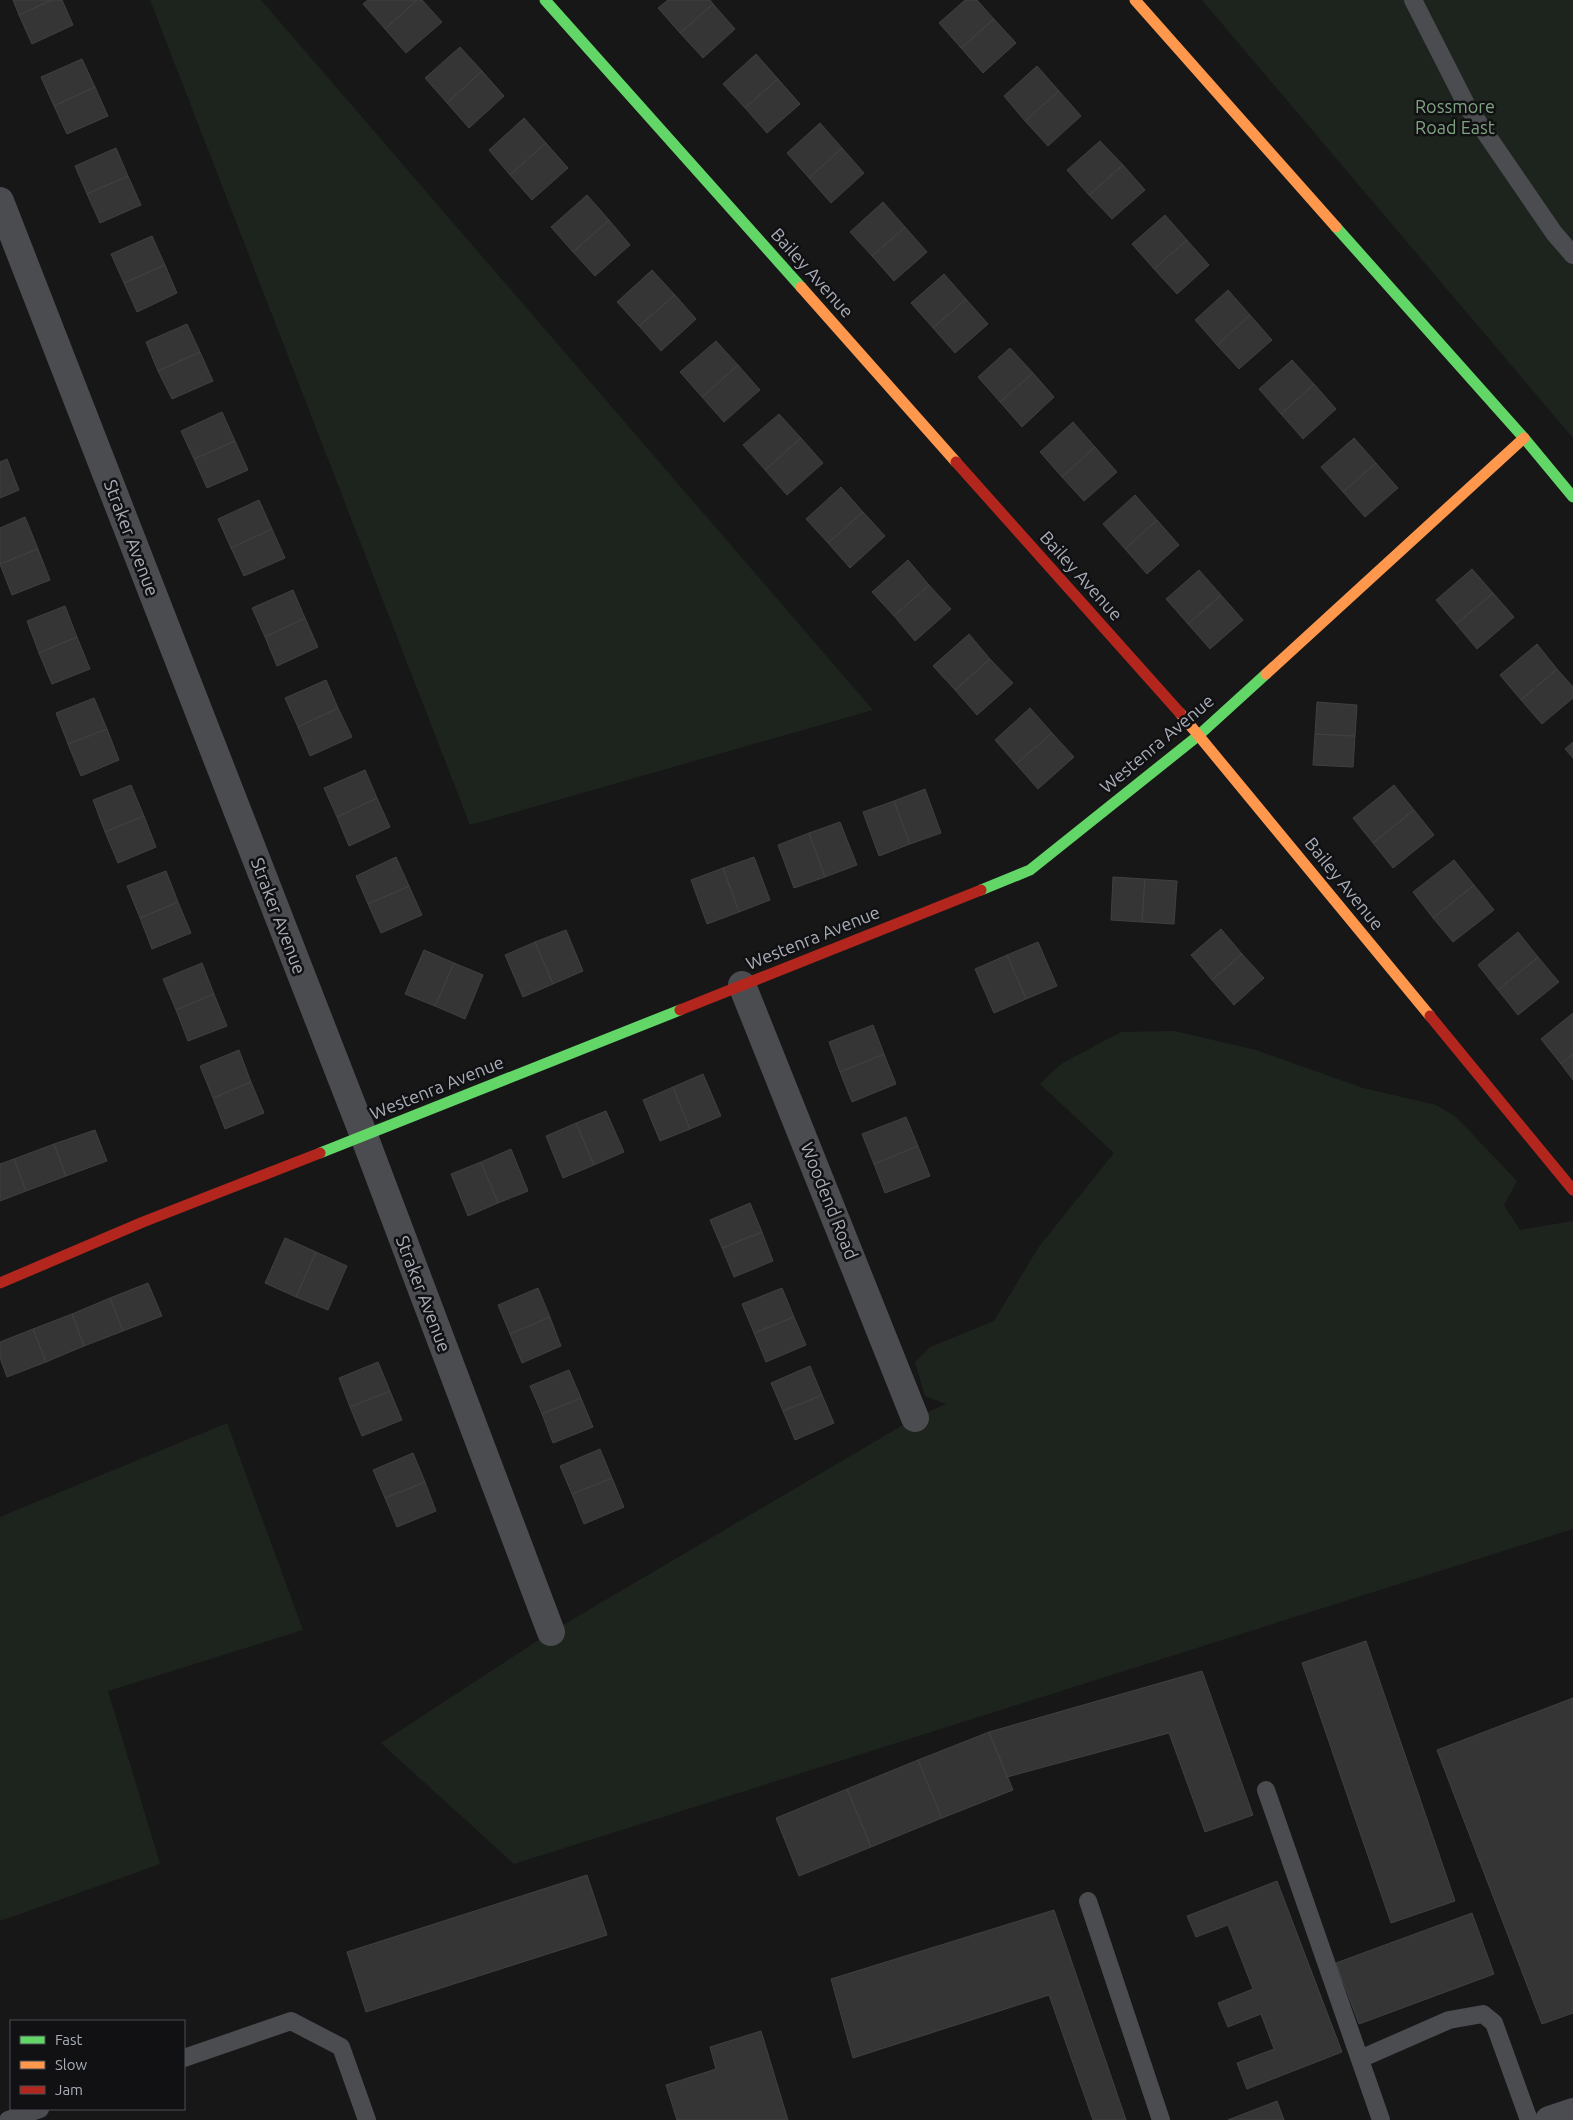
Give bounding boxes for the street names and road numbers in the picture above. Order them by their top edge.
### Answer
street label: Bailey Avenue [767,224,858,321]
street label: Straker Avenue [101,477,163,599]
street label: Bailey Avenue [1036,527,1127,624]
street label: Westenra Avenue [1095,690,1217,797]
street label: Bailey Avenue [1301,833,1388,934]
street label: Straker Avenue [248,855,310,977]
street label: Westenra Avenue [743,901,882,973]
street label: Westenra Avenue [367,1051,506,1123]
street label: Woodend Road [797,1139,862,1262]
street label: Straker Avenue [393,1233,455,1355]

